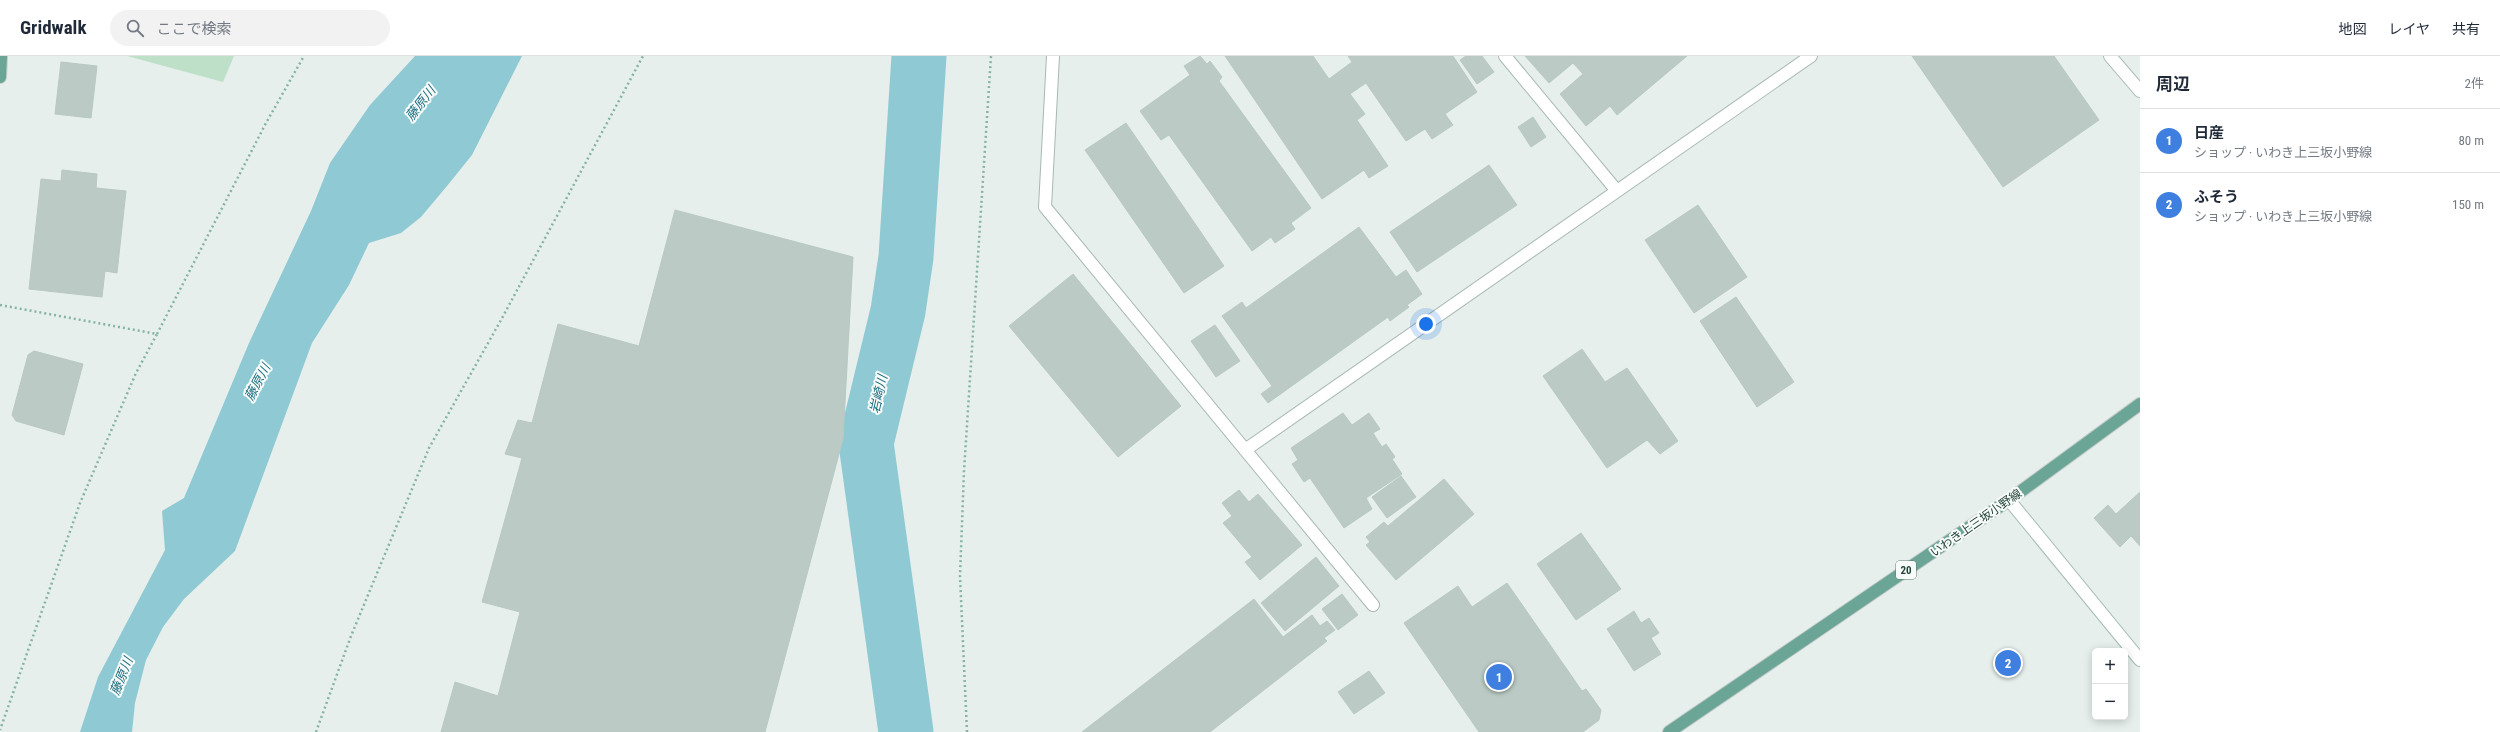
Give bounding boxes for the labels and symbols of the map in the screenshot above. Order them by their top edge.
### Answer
water label: 藤原川 [402,82,440,123]
your location [1416,314,1436,334]
water label: 藤原川 [242,360,274,403]
water label: 岩崎川 [867,371,891,415]
street label: いわき上三坂小野線 [1928,486,2024,560]
road number: 20 [1896,561,1916,579]
pin: 2 [1995,648,2021,678]
water label: 藤原川 [107,653,136,697]
pin: 1 [1486,662,1512,692]

